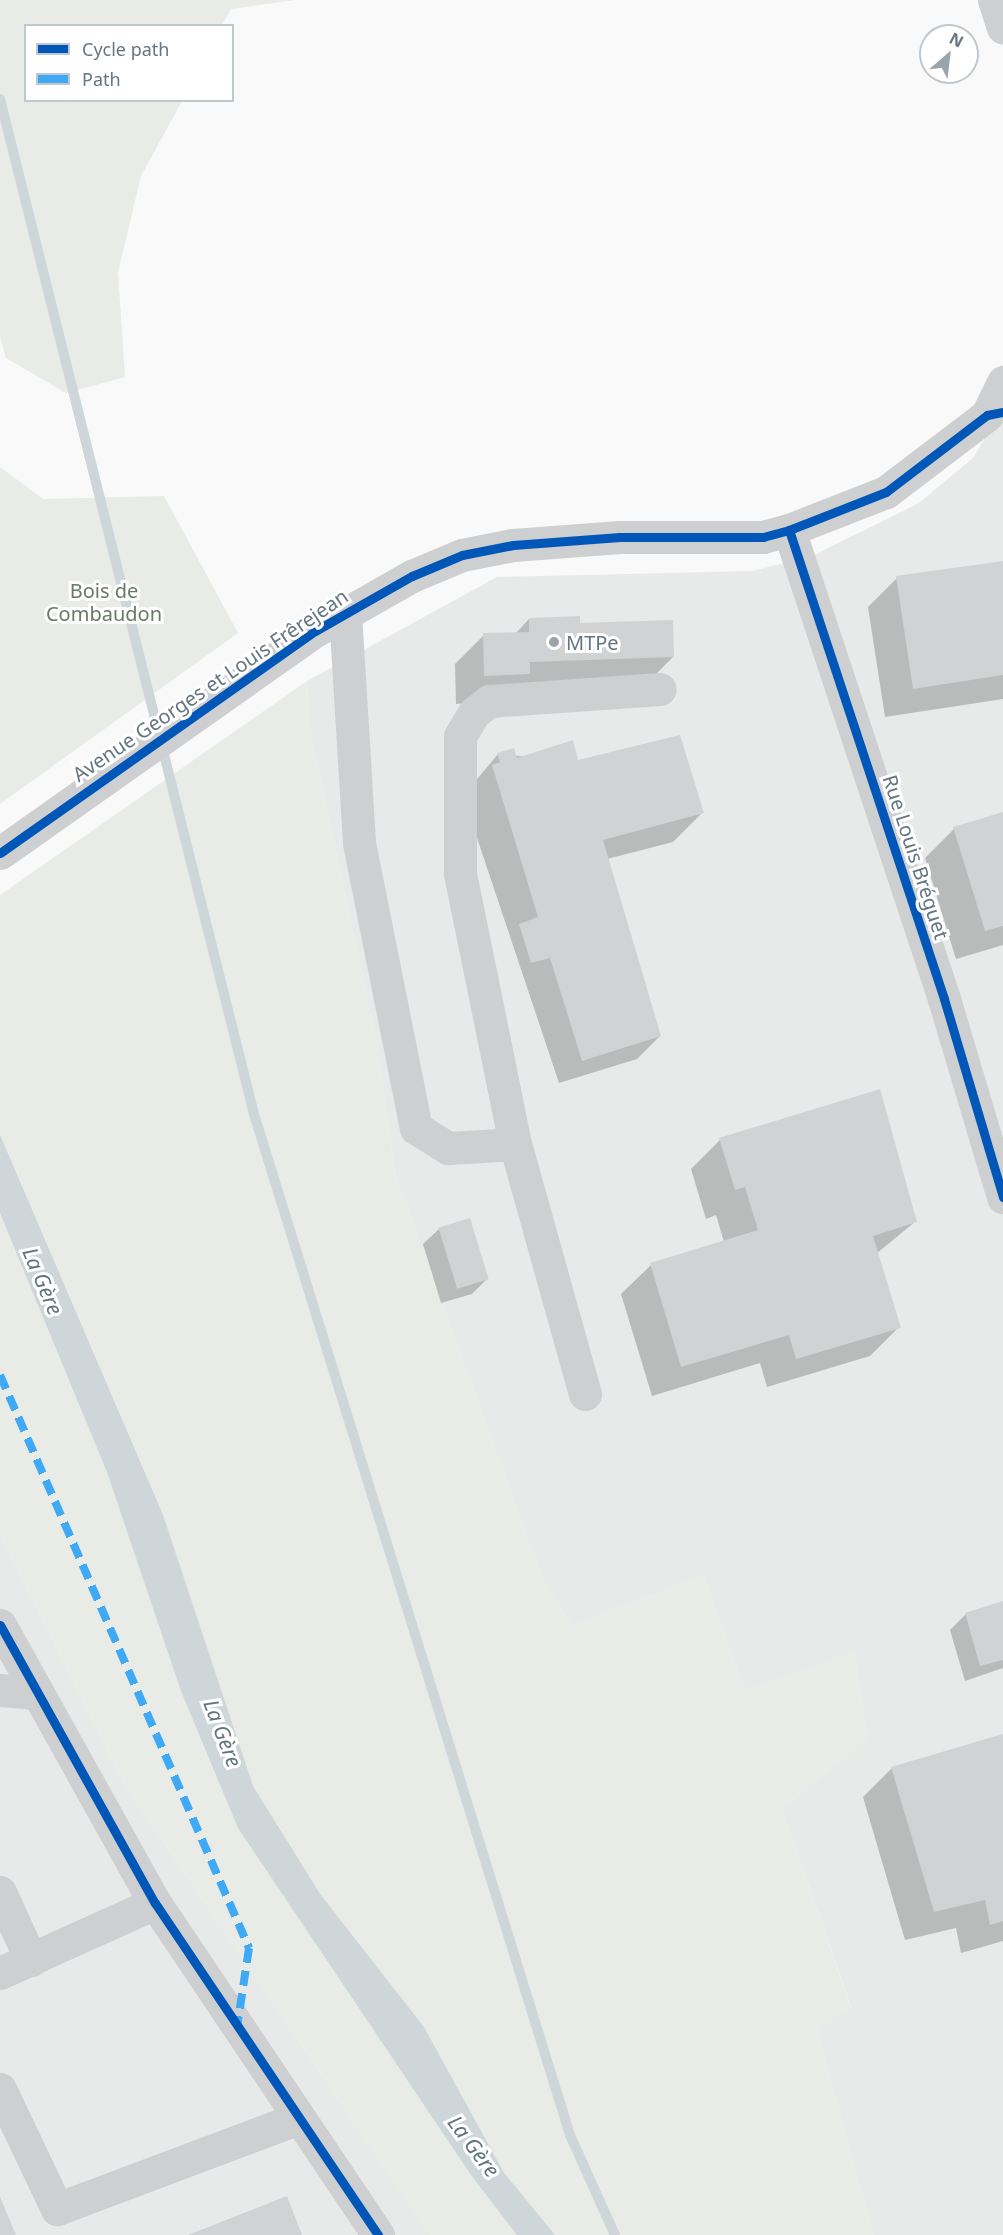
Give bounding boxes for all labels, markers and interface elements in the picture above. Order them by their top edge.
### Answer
legend [24,24,234,102]
north arrow [919,24,979,84]
text: N [946,27,967,53]
text: Cycle path [82,37,169,61]
text: Path [82,67,121,91]
park label: Bois de Combaudon [46,579,162,626]
street label: Avenue Georges et Louis Frêrejean [68,584,352,786]
place label: MTPe [566,630,619,654]
marker: MTPe [547,635,561,649]
street label: Rue Louis Bréguet [878,772,954,942]
water label: La Gère [18,1244,68,1318]
water label: La Gère [199,1696,247,1770]
water label: La Gère [443,2110,505,2182]

